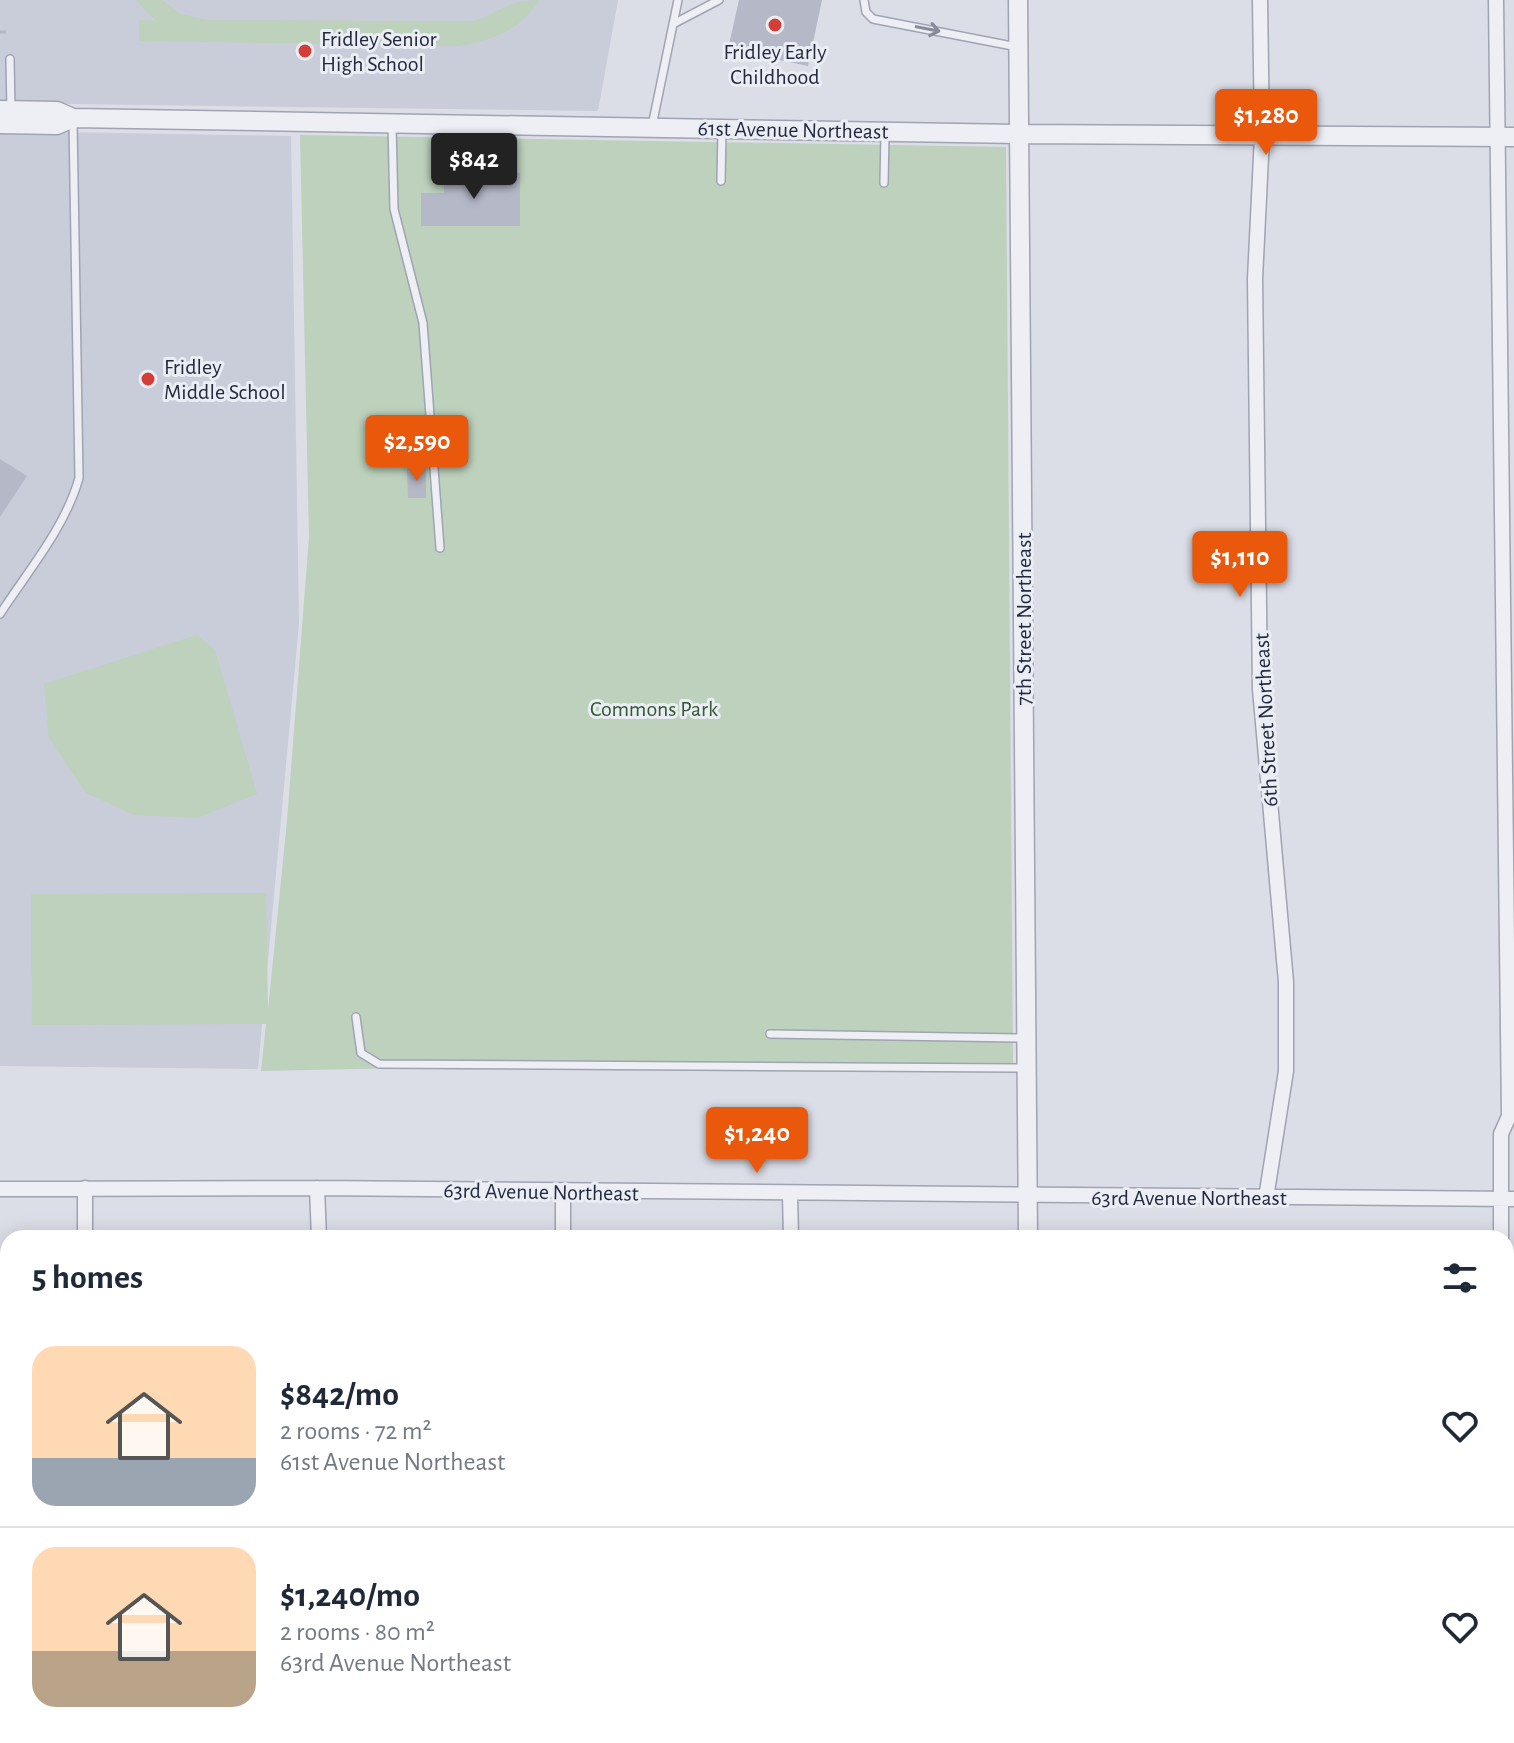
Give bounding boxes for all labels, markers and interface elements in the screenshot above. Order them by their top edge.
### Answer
marker: Fridley Early Childhood [766,16,784,34]
one-way arrow [915,23,940,38]
place label: Fridley Senior High School [321,28,437,75]
place label: Fridley Early Childhood [723,41,827,88]
marker: Fridley Senior High School [296,42,314,60]
pin: $1,280 [1201,89,1331,157]
text: $1,280 [1233,102,1299,128]
street label: 61st Avenue Northeast [697,117,888,143]
pin: $842 [427,133,521,201]
text: $842 [449,146,499,172]
place label: Fridley Middle School [164,356,286,403]
marker: Fridley Middle School [139,370,157,388]
pin: $2,590 [352,415,482,483]
text: $2,590 [383,428,451,454]
pin: $1,110 [1175,531,1305,599]
street label: 7th Street Northeast [1013,533,1035,705]
text: $1,110 [1210,544,1270,570]
street label: 6th Street Northeast [1250,632,1282,807]
park label: Commons Park [590,698,718,720]
pin: $1,240 [692,1107,822,1175]
text: $1,240 [724,1120,790,1146]
street label: 63rd Avenue Northeast [443,1179,639,1205]
street label: 63rd Avenue Northeast [1091,1187,1287,1209]
icon: filters [1438,1256,1482,1300]
text: 5 homes [32,1261,143,1295]
icon: home [96,1378,192,1474]
text: $842/mo [280,1378,399,1412]
icon: heart [1438,1404,1482,1448]
text: 2 rooms · 72 m² [280,1418,432,1444]
text: 61st Avenue Northeast [280,1449,505,1475]
icon: home [96,1579,192,1675]
text: $1,240/mo [280,1579,420,1613]
icon: heart [1438,1605,1482,1649]
text: 2 rooms · 80 m² [280,1619,435,1645]
text: 63rd Avenue Northeast [280,1650,511,1676]

